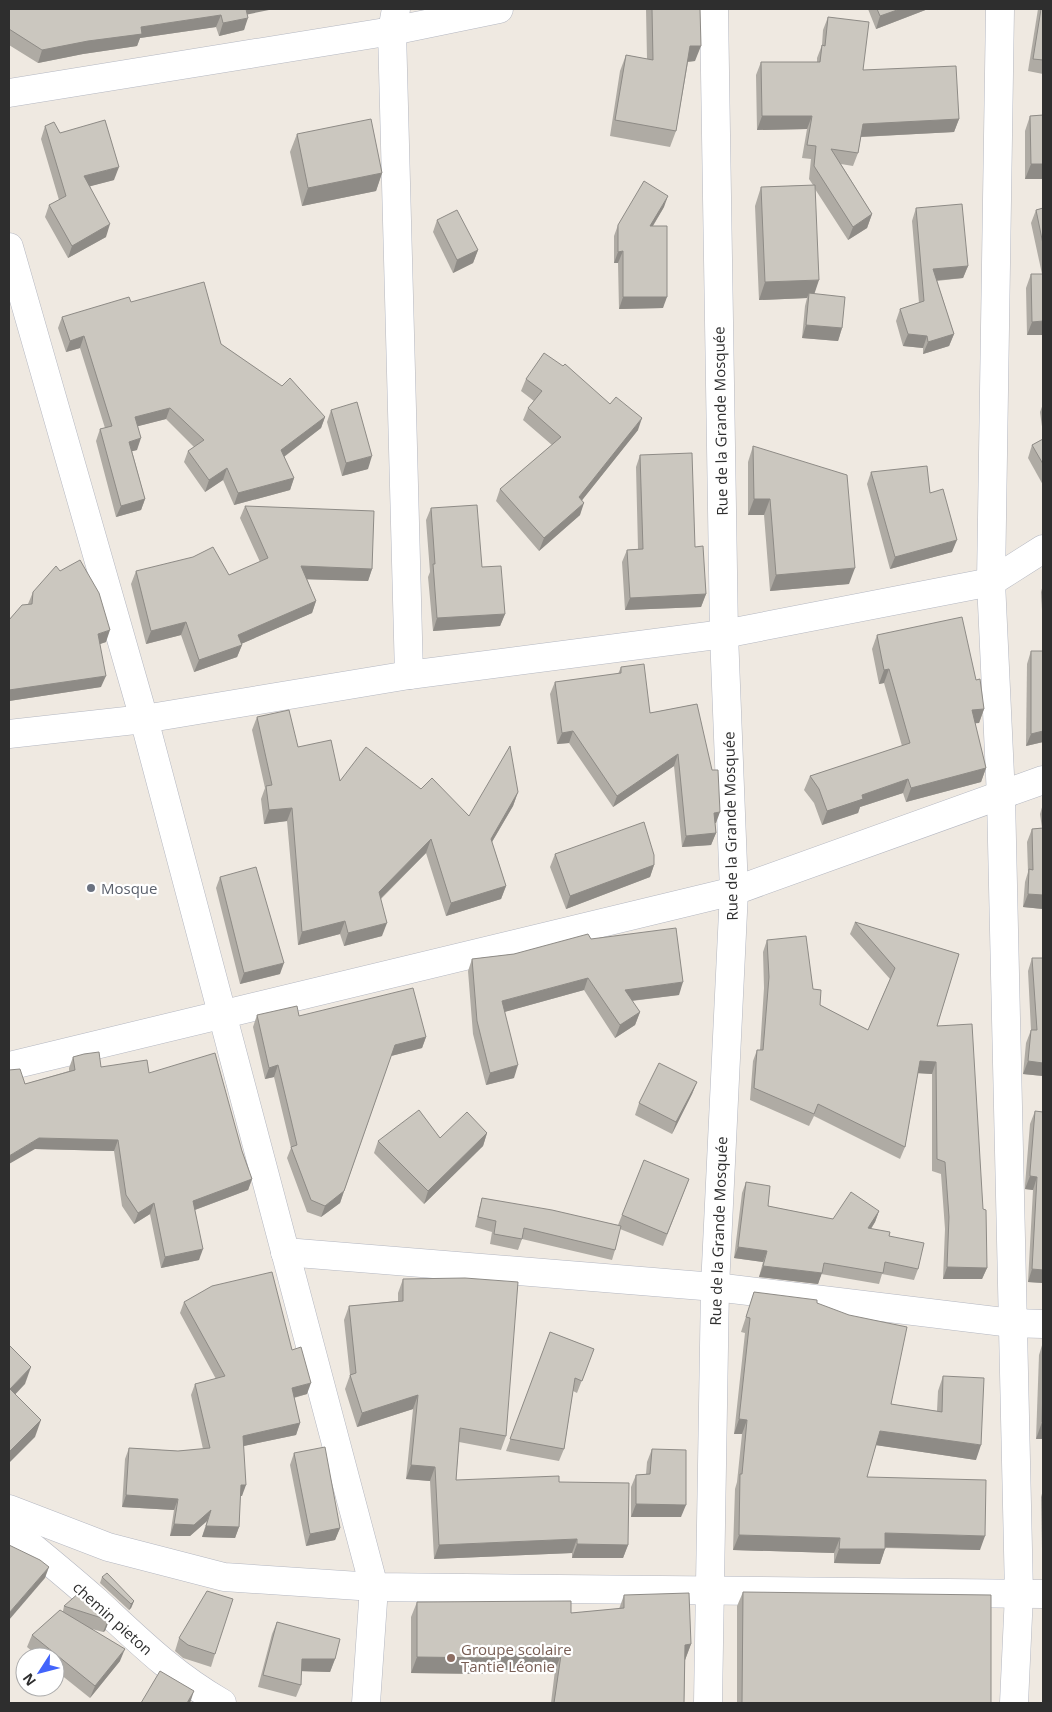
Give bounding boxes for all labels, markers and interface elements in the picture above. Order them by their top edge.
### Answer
street label: Rue de la Grande Mosquée [708,326,732,516]
street label: Rue de la Grande Mosquée [718,731,742,921]
place label: Mosque [101,878,157,898]
marker: Mosque [85,882,97,894]
street label: Rue de la Grande Mosquée [705,1136,731,1326]
street label: chemin pieton [69,1577,157,1659]
place label: Groupe scolaire Tantie Léonie [461,1639,572,1676]
north arrow [15,1647,65,1697]
marker: Groupe scolaire Tantie Léonie [445,1652,457,1664]
text: N [18,1670,40,1690]

